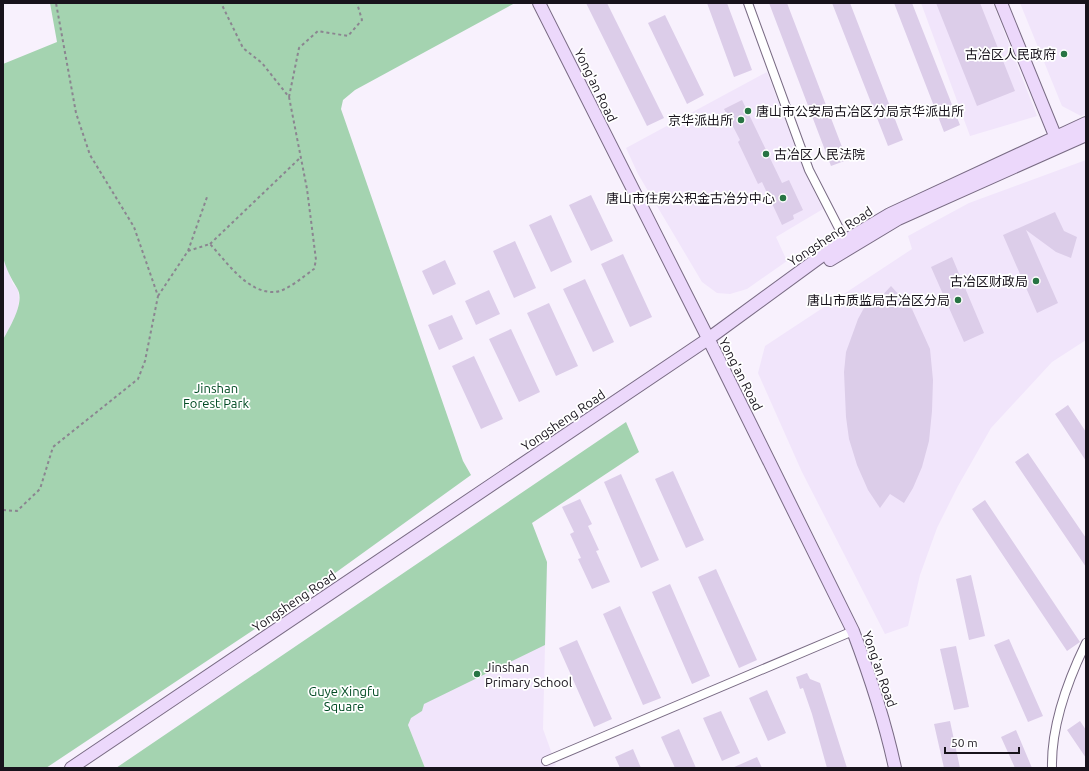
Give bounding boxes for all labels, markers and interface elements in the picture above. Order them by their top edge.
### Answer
street label: Yong'an Road [572,46,620,124]
place label: 古冶区人民政府 [965,47,1056,61]
marker: 古冶区人民政府 [1059,49,1069,59]
place label: 唐山市公安局古冶区分局京华派出所 [756,104,964,118]
marker: 唐山市公安局古冶区分局京华派出所 [743,106,753,116]
place label: 京华派出所 [668,113,733,127]
marker: 京华派出所 [736,115,746,125]
place label: 古冶区人民法院 [774,147,865,161]
marker: 古冶区人民法院 [761,149,771,159]
place label: 唐山市住房公积金古冶分中心 [606,191,775,205]
marker: 唐山市住房公积金古冶分中心 [778,193,788,203]
street label: Yongsheng Road [785,204,875,268]
place label: 古冶区财政局 [950,274,1028,288]
marker: 古冶区财政局 [1031,276,1041,286]
place label: 唐山市质监局古冶区分局 [807,293,950,307]
marker: 唐山市质监局古冶区分局 [953,295,963,305]
street label: Yong'an Road [717,335,765,413]
park label: Jinshan Forest Park [183,381,249,410]
street label: Yongsheng Road [519,387,607,453]
street label: Yongsheng Road [250,568,338,634]
street label: Yong'an Road [860,629,900,709]
place label: Jinshan Primary School [485,660,573,689]
marker: Jinshan Primary School [472,669,482,679]
park label: Guye Xingfu Square [309,684,379,713]
scale bar [945,729,1019,755]
text: 50 m [951,736,978,749]

